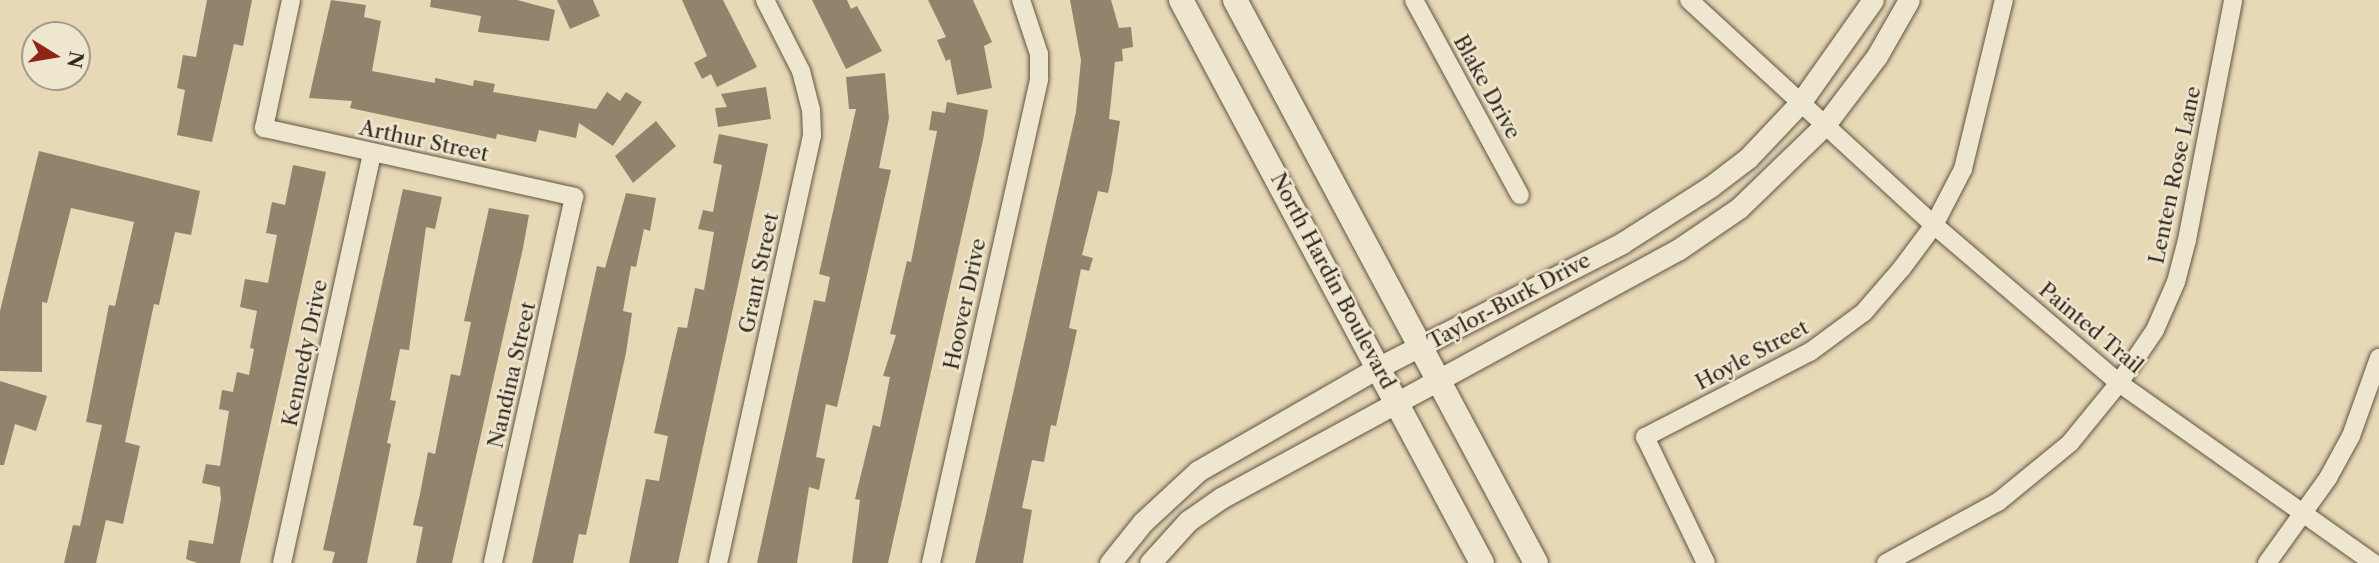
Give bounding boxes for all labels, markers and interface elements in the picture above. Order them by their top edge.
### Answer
north arrow [21,21,91,91]
street label: Blake Drive [1448,31,1526,143]
text: N [62,49,88,70]
street label: Lenten Rose Lane [2144,84,2206,266]
street label: Arthur Street [357,115,491,167]
street label: North Hardin Boulevard [1265,169,1401,393]
street label: Grant Street [734,211,784,335]
street label: Hoover Drive [939,236,991,372]
street label: Taylor-Burk Drive [1423,247,1595,355]
street label: Kennedy Drive [277,277,333,429]
street label: Painted Trail [2034,277,2148,379]
street label: Nandina Street [483,299,541,451]
street label: Hoyle Street [1691,315,1813,395]

